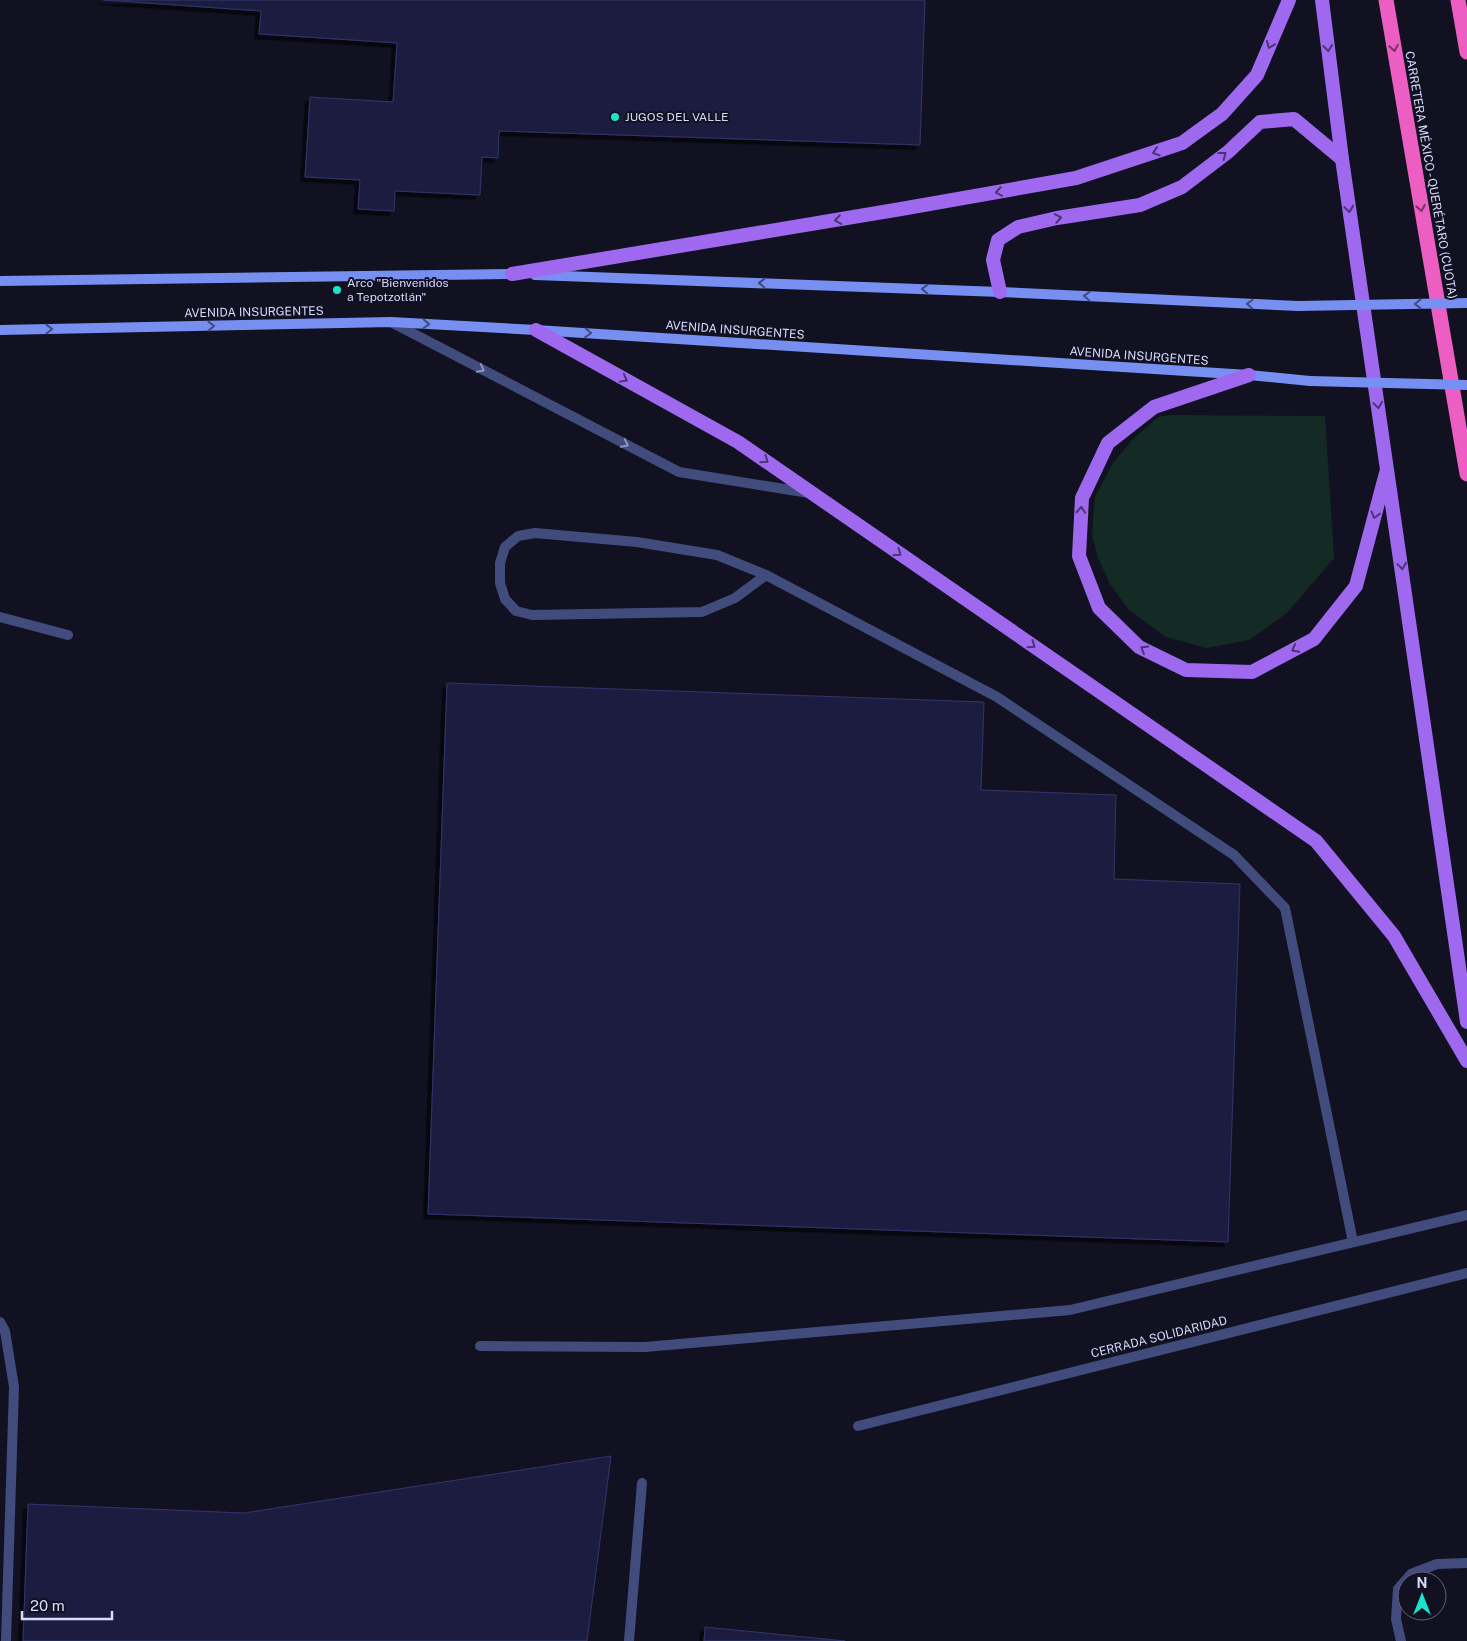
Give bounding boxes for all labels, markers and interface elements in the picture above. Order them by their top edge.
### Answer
one-way arrow [1265,40,1276,49]
one-way arrow [1388,44,1398,52]
one-way arrow [1322,45,1333,53]
street label: CARRETERA MÉXICO - QUERÉTARO (CUOTA) [1402,50,1460,300]
place label: JUGOS DEL VALLE [625,110,729,124]
marker: JUGOS DEL VALLE [609,111,621,123]
one-way arrow [1152,146,1160,156]
one-way arrow [1217,153,1226,161]
one-way arrow [994,186,1003,196]
one-way arrow [1416,204,1426,213]
one-way arrow [1344,205,1354,214]
one-way arrow [1054,213,1063,223]
one-way arrow [834,214,843,224]
place label: Arco "Bienvenidos a Tepotzotlán" [347,276,448,304]
one-way arrow [758,278,766,288]
marker: Arco "Bienvenidos a Tepotzotlán" [331,284,343,296]
one-way arrow [921,284,928,294]
one-way arrow [1083,291,1091,302]
one-way arrow [1245,299,1253,309]
one-way arrow [1414,299,1422,309]
street label: AVENIDA INSURGENTES [184,304,324,320]
street label: AVENIDA INSURGENTES [665,318,805,342]
one-way arrow [422,319,430,329]
one-way arrow [208,321,215,331]
one-way arrow [45,324,53,334]
one-way arrow [585,327,593,338]
street label: AVENIDA INSURGENTES [1069,344,1209,368]
one-way arrow [475,363,484,373]
one-way arrow [619,372,628,382]
one-way arrow [1373,401,1383,409]
one-way arrow [620,438,629,448]
one-way arrow [759,454,769,463]
one-way arrow [1076,506,1086,514]
one-way arrow [1370,511,1381,519]
one-way arrow [893,547,902,556]
one-way arrow [1396,561,1406,570]
one-way arrow [1026,639,1036,648]
one-way arrow [1291,643,1300,653]
one-way arrow [1140,645,1149,655]
street label: CERRADA SOLIDARIDAD [1089,1313,1229,1361]
north arrow [1397,1571,1447,1621]
text: N [1417,1575,1427,1591]
scale bar [22,1588,112,1620]
text: 20 m [30,1597,65,1614]

